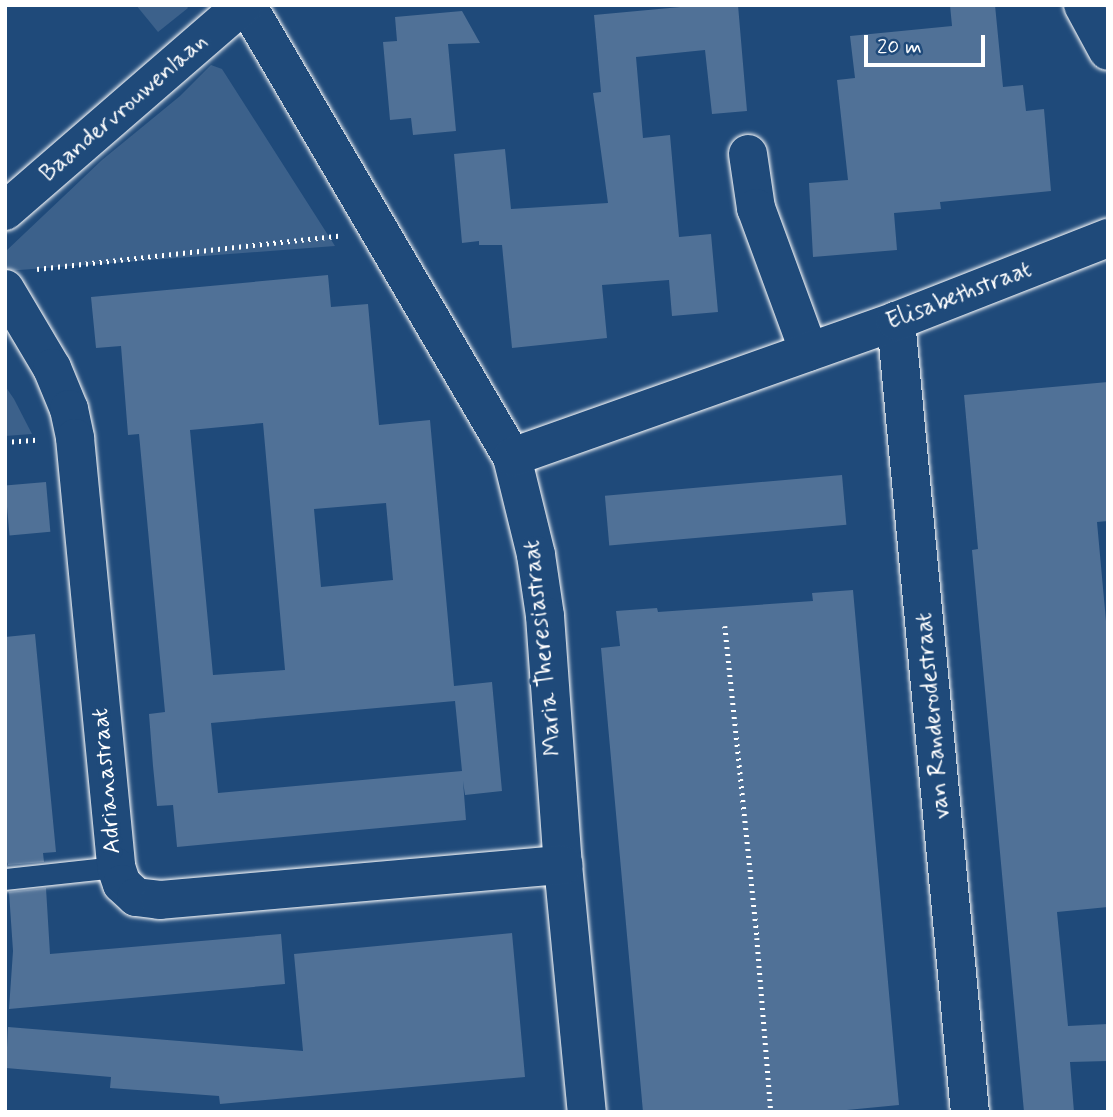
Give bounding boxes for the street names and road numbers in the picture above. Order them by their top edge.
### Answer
street label: Baandervrouwenlaan [34,27,214,189]
street label: Elisabethstraat [882,255,1036,337]
street label: Maria Theresiastraat [517,539,569,757]
street label: van Randerodestraat [910,611,956,821]
street label: Adrianastraat [86,707,128,855]

